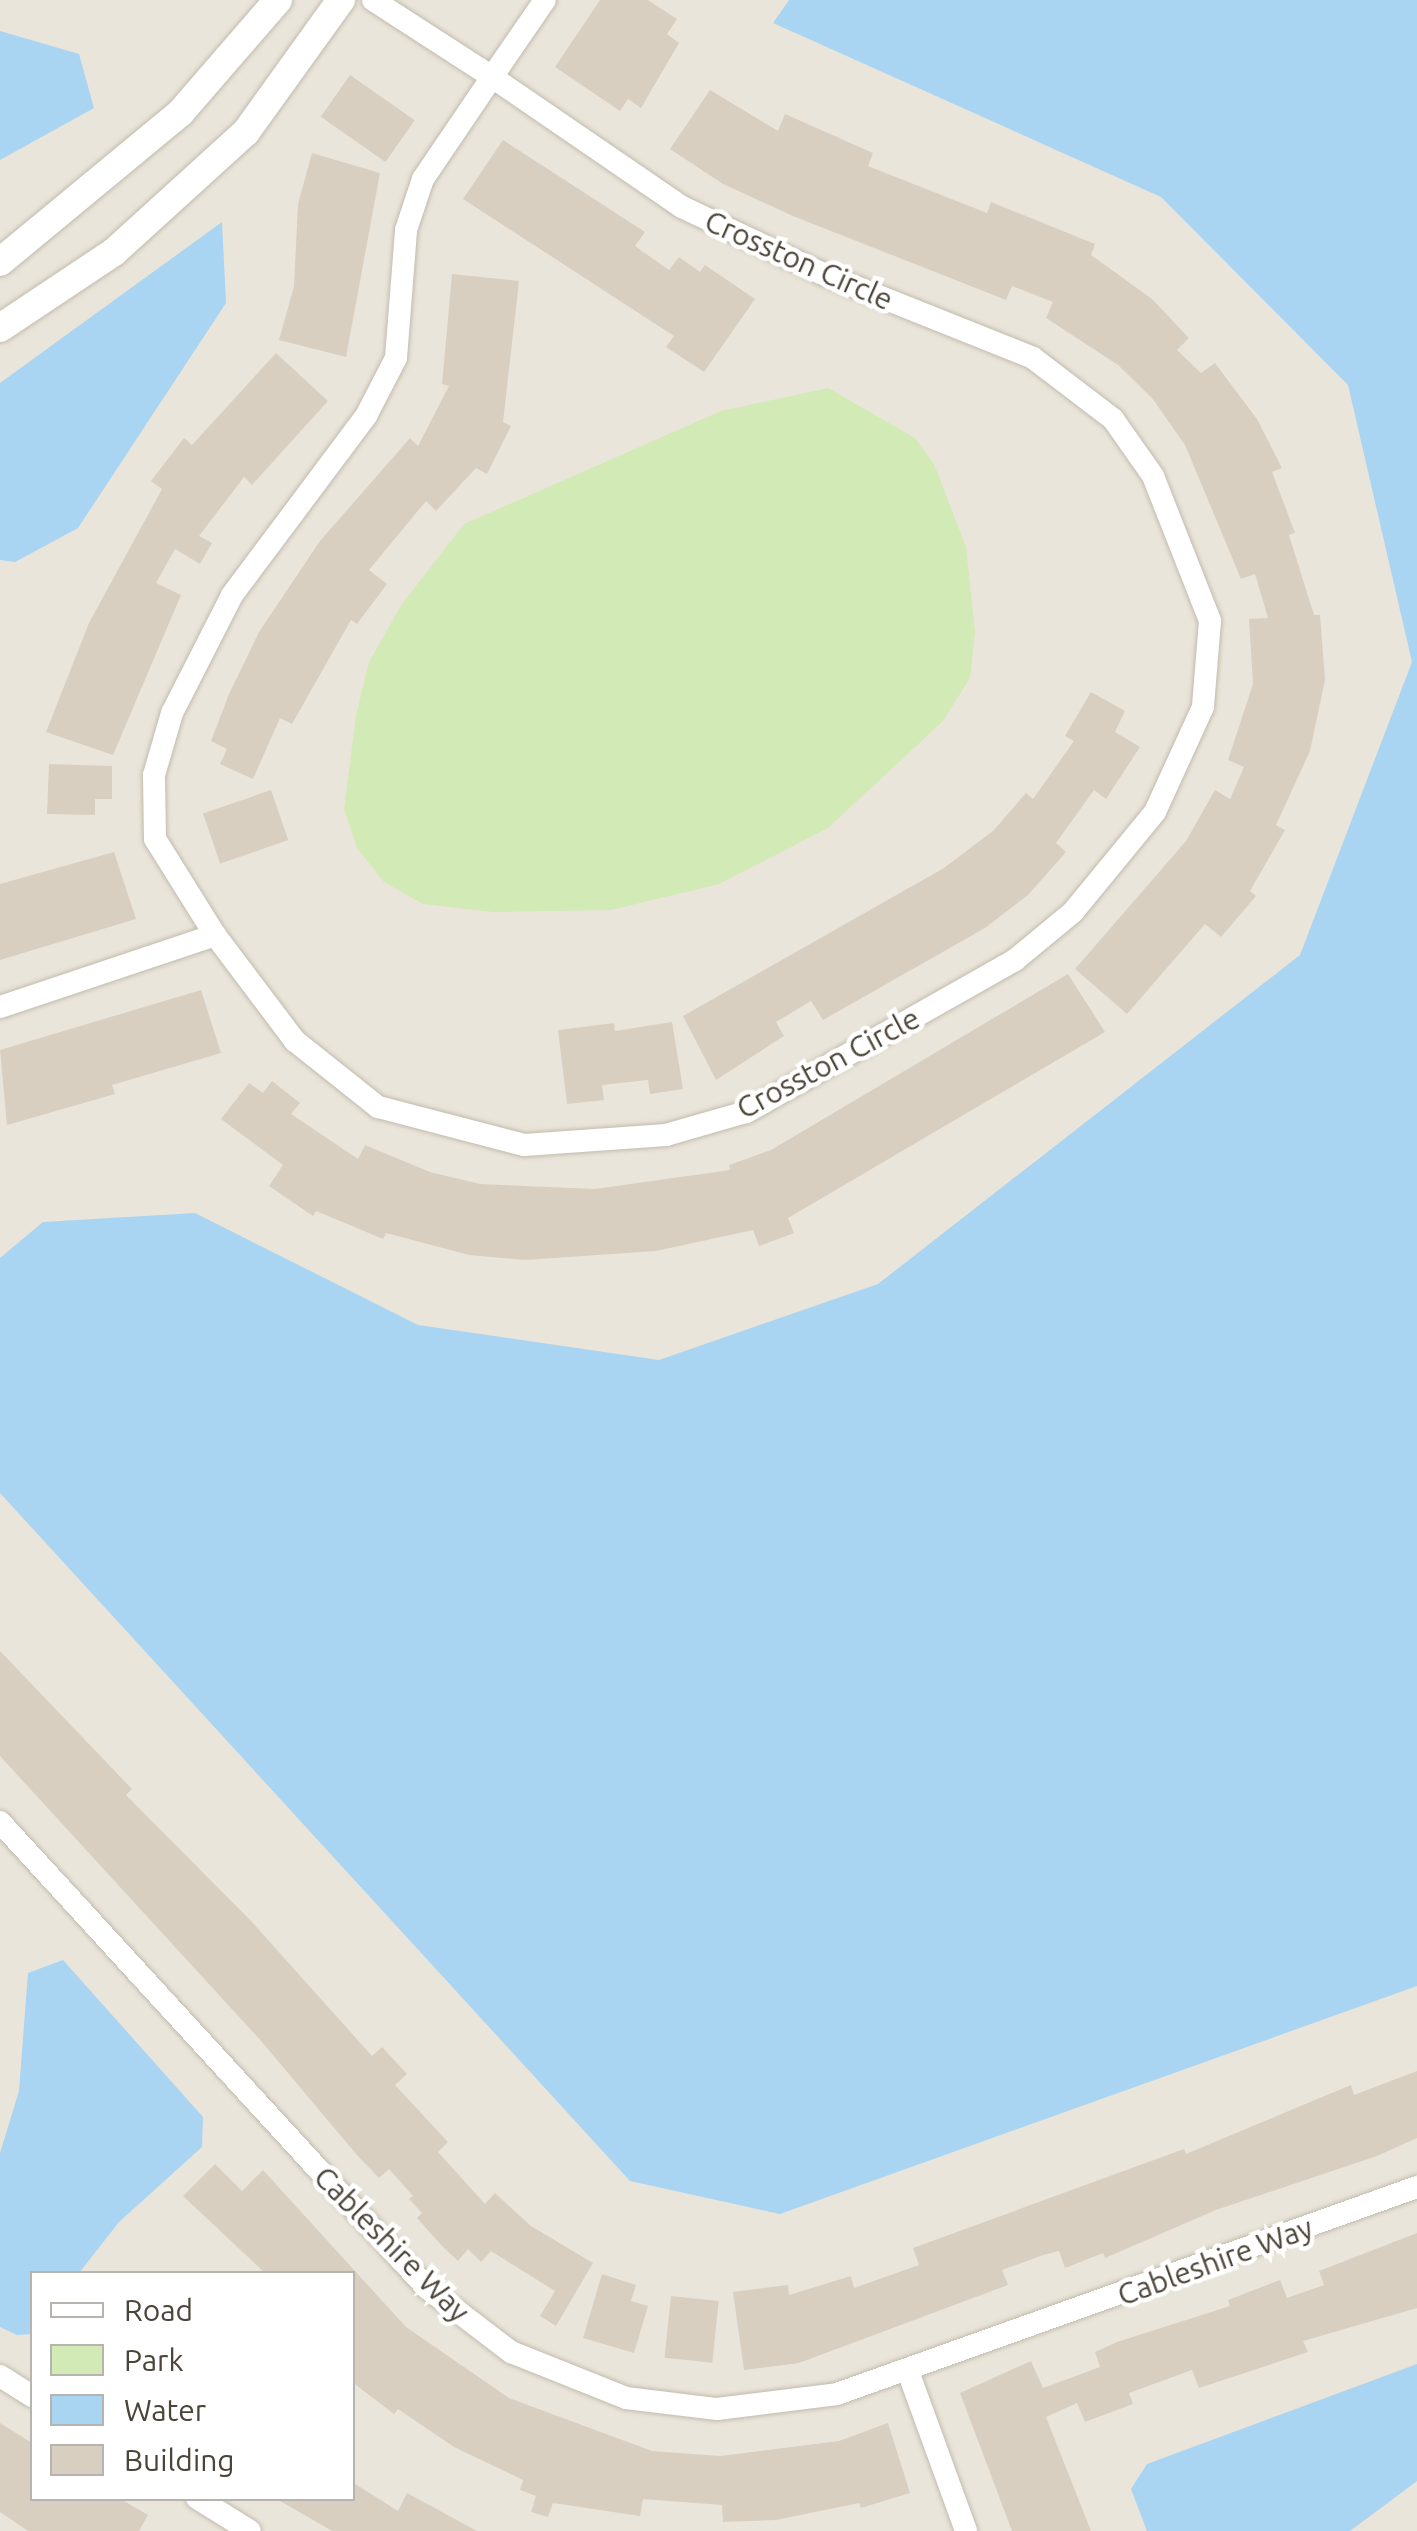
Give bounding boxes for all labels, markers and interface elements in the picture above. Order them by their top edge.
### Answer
street label: Crosston Circle [699,202,899,318]
street label: Crosston Circle [730,1000,926,1126]
street label: Cableshire Way [307,2159,477,2329]
street label: Cableshire Way [1113,2209,1317,2313]
legend [30,2271,355,2501]
text: Road [124,2293,193,2327]
text: Park [124,2343,184,2377]
text: Water [124,2393,206,2427]
text: Building [124,2443,235,2477]

